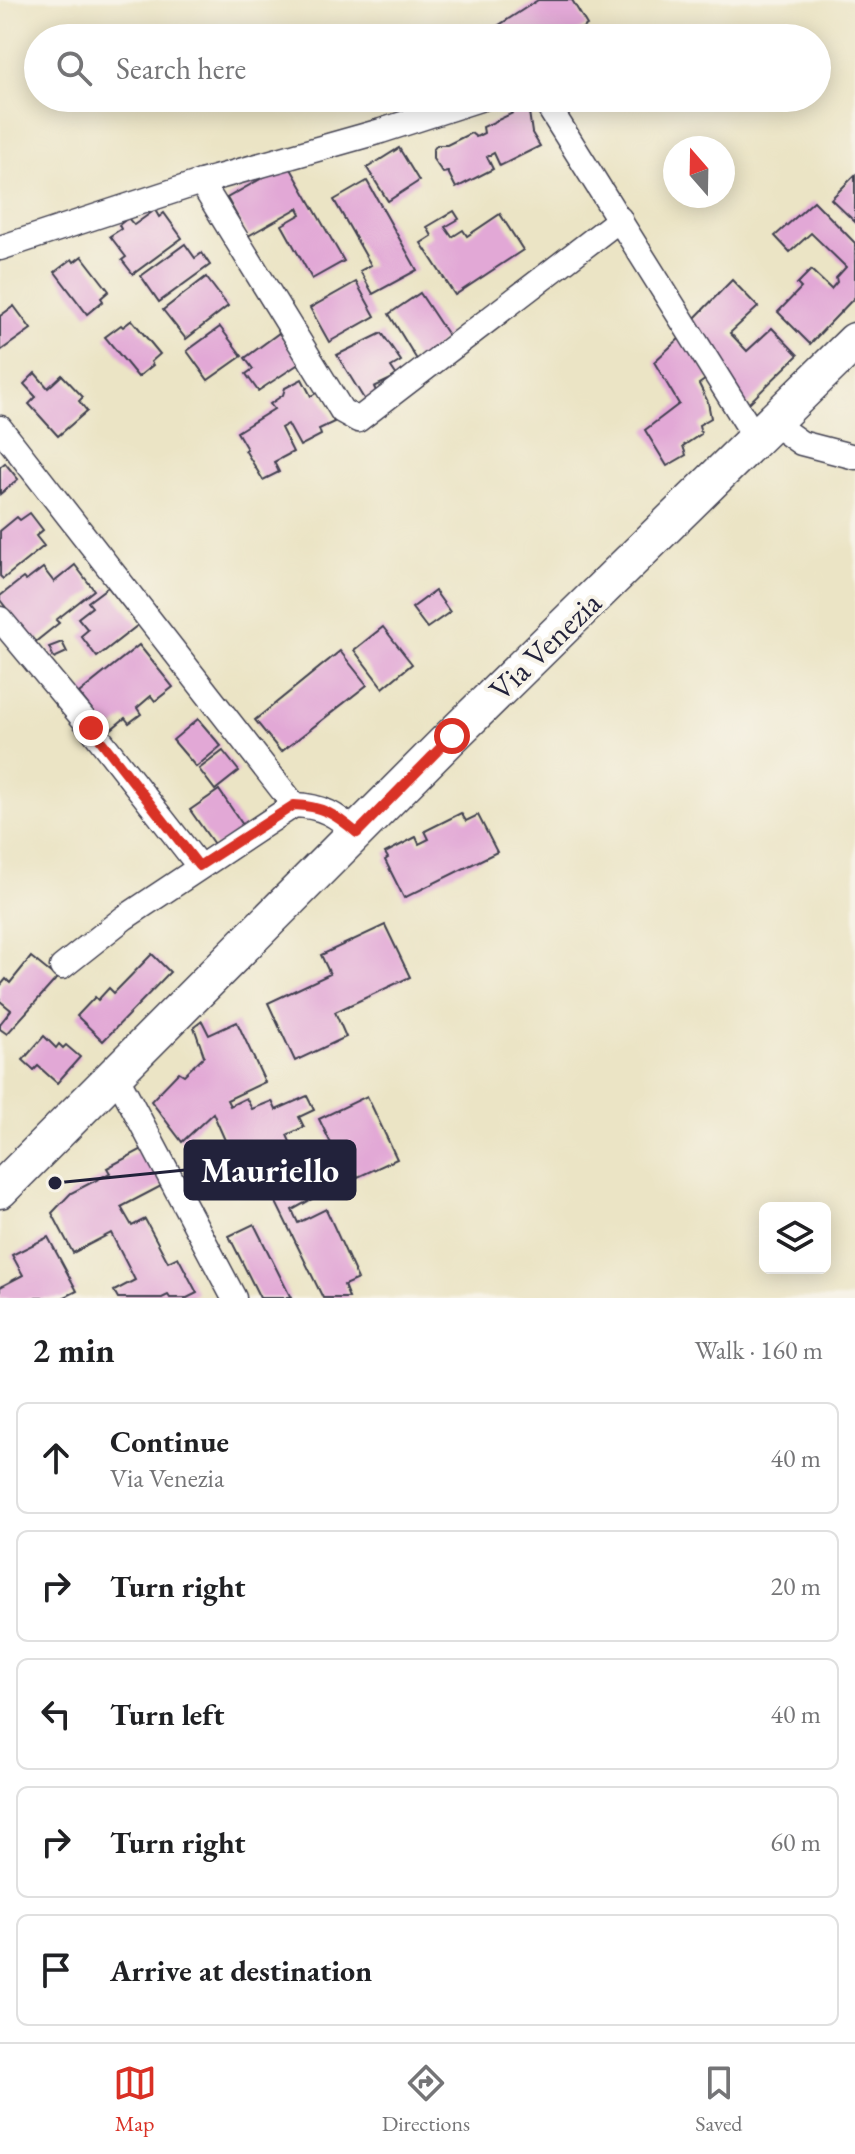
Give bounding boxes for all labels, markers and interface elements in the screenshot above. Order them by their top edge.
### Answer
search box [24,24,831,112]
icon: search [52,46,96,90]
text: Search here [116,49,246,88]
north arrow [663,136,735,208]
street label: Via Venezia [480,582,610,710]
route end [73,710,109,746]
route start [434,718,470,754]
callout: Mauriello [185,1141,355,1199]
text: Mauriello [201,1148,339,1192]
map controls [759,1202,831,1274]
button: layers [759,1202,831,1274]
text: 2 min [32,1328,115,1372]
text: Walk · 160 m [695,1333,823,1367]
text: Continue [110,1422,229,1461]
icon: ahead [34,1436,78,1480]
text: 40 m [771,1441,821,1475]
text: Via Venezia [110,1461,224,1495]
icon: right [34,1564,78,1608]
text: Turn right [110,1567,246,1606]
text: 20 m [771,1569,821,1603]
icon: left [34,1692,78,1736]
text: Turn left [110,1695,224,1734]
text: 40 m [771,1697,821,1731]
icon: right [34,1820,78,1864]
text: Turn right [110,1823,246,1862]
text: 60 m [771,1825,821,1859]
icon: arrive [34,1948,78,1992]
text: Arrive at destination [110,1951,372,1990]
tab: Map [113,2061,157,2138]
tab: Directions [382,2061,470,2138]
tab: Saved [695,2061,742,2138]

